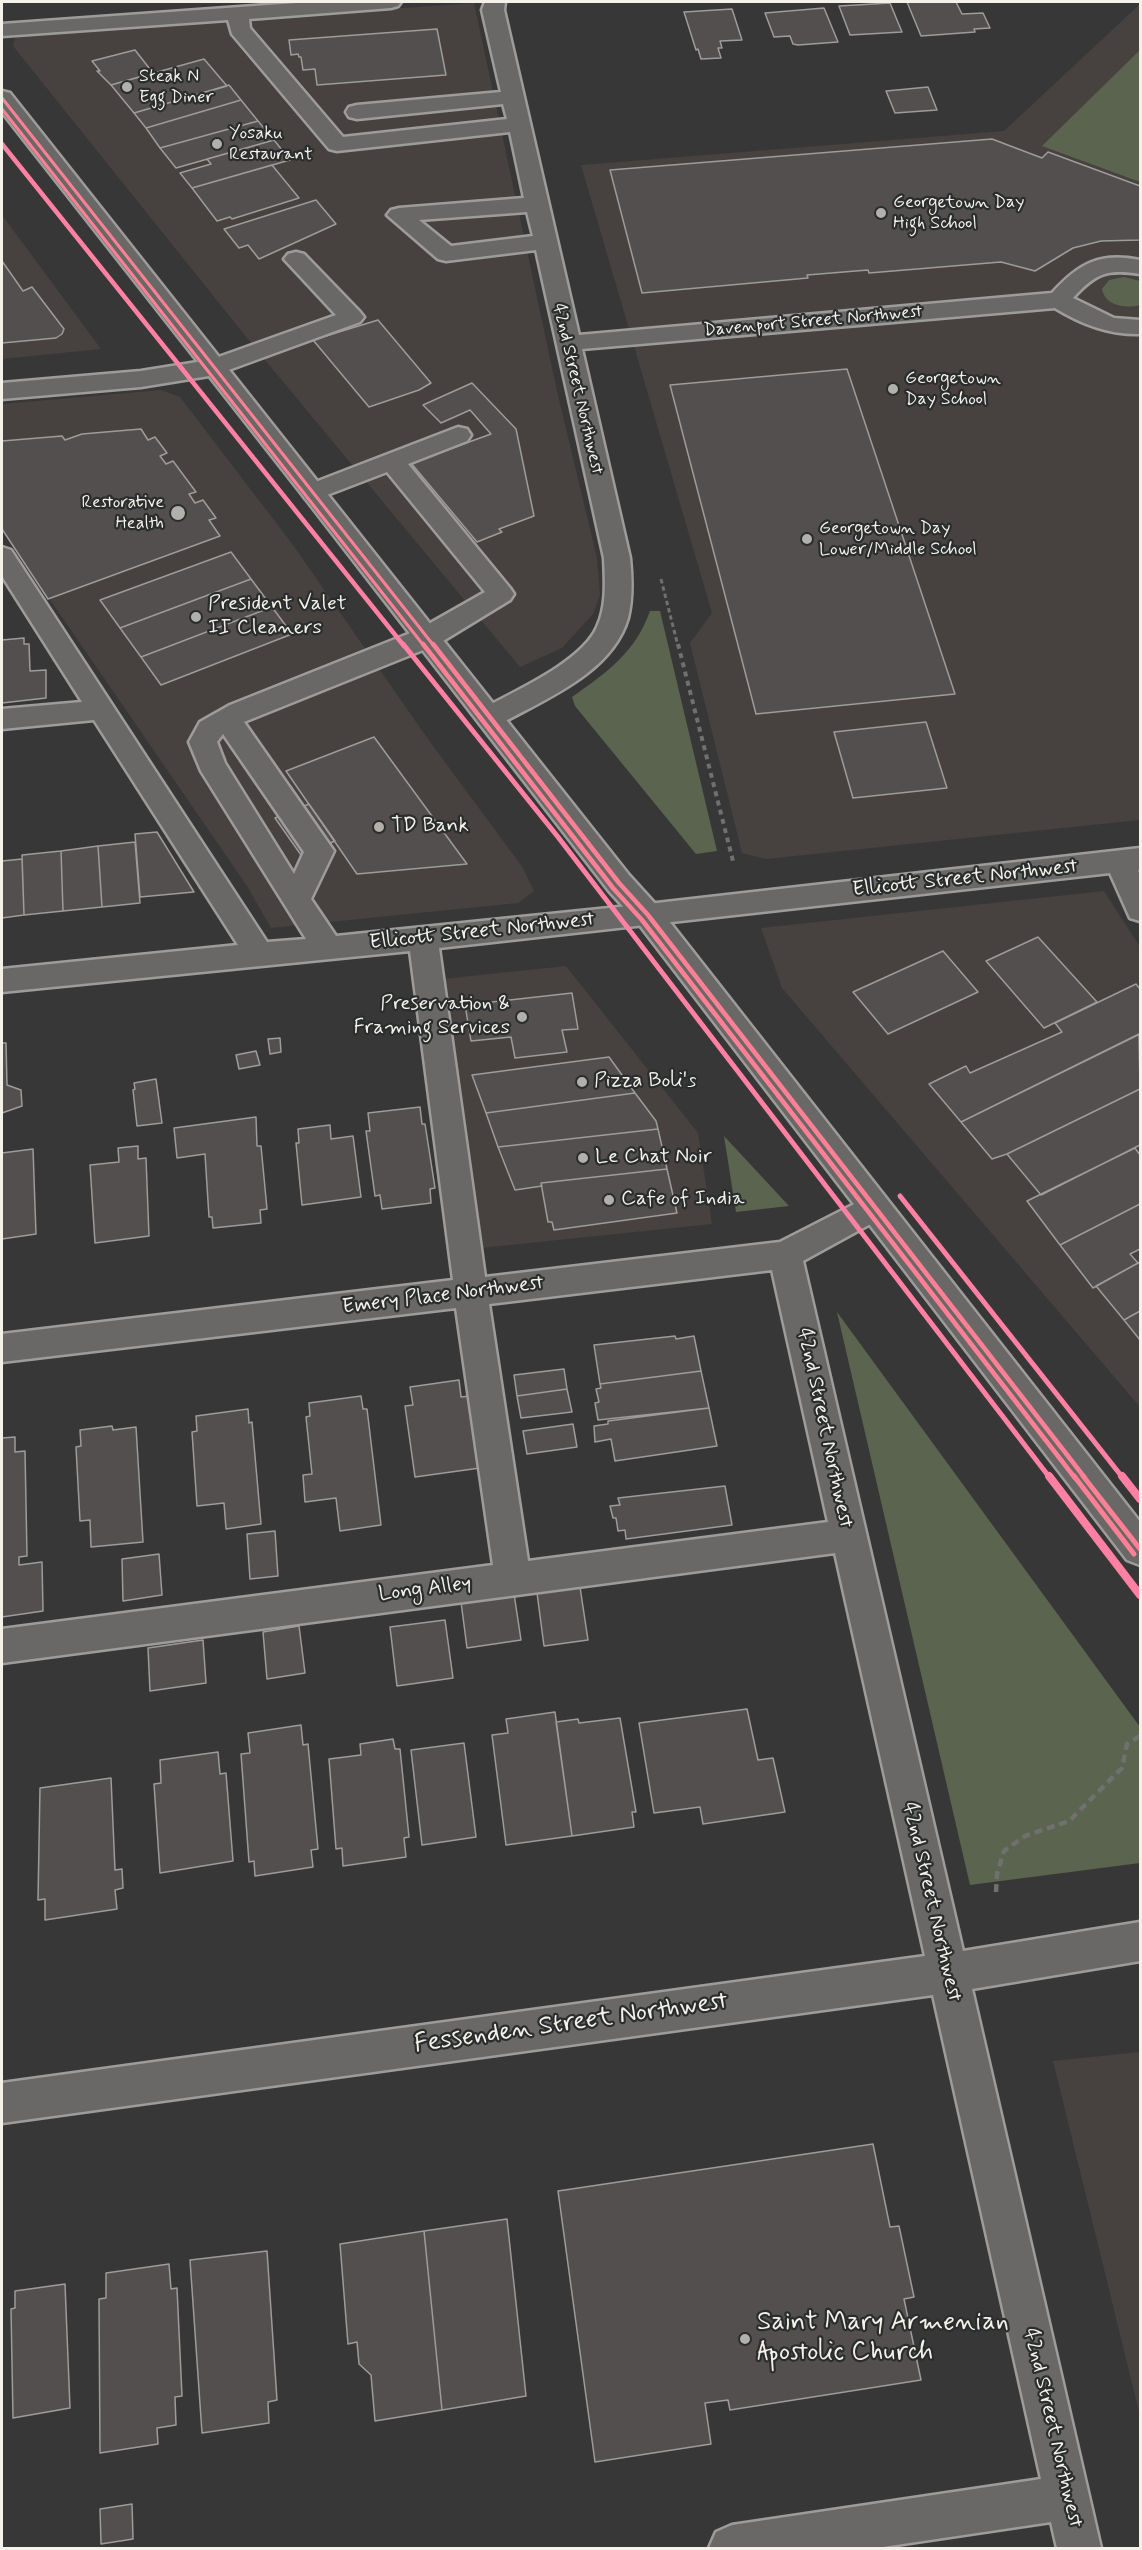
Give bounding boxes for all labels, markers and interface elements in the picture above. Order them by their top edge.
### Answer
place label: Steak N Egg Diner [139,66,214,109]
marker: Steak N Egg Diner [120,80,134,94]
place label: Yosaku Restaurant [229,123,313,166]
marker: Yosaku Restaurant [210,137,224,151]
place label: Georgetown Day High School [893,192,1024,234]
marker: Georgetown Day High School [874,206,888,220]
street label: 42nd Street Northwest [547,301,607,477]
street label: Davenport Street Northwest [703,302,923,342]
place label: Georgetown Day School [905,368,1001,410]
marker: Georgetown Day School [886,382,900,396]
place label: Restorative Health [81,492,164,534]
marker: Restorative Health [169,504,187,522]
place label: Georgetown Day Lower/Middle School [819,518,977,560]
marker: Georgetown Day Lower/Middle School [800,532,814,546]
place label: President Valet II Cleaners [208,592,347,642]
marker: President Valet II Cleaners [189,610,203,624]
place label: TD Bank [391,814,469,840]
marker: TD Bank [372,820,386,834]
street label: Ellicott Street Northwest [851,855,1079,903]
street label: Ellicott Street Northwest [368,908,596,956]
place label: Preservation & Framing Services [353,992,510,1042]
marker: Preservation & Framing Services [515,1010,529,1024]
place label: Pizza Boli's [594,1069,697,1095]
marker: Pizza Boli's [575,1075,589,1089]
place label: Le Chat Noir [595,1145,712,1171]
marker: Le Chat Noir [576,1151,590,1165]
place label: Cafe of India [621,1187,744,1213]
marker: Cafe of India [602,1193,616,1207]
street label: Emery Place Northwest [341,1271,545,1321]
street label: 42nd Street Northwest [790,1326,858,1530]
street label: Long Alley [377,1572,473,1608]
street label: 42nd Street Northwest [896,1800,966,2004]
street label: Fessenden Street Northwest [412,1987,730,2061]
place label: Saint Mary Armenian Apostolic Church [757,2308,1009,2370]
street label: 42nd Street Northwest [1017,2326,1087,2530]
marker: Saint Mary Armenian Apostolic Church [738,2332,752,2346]

